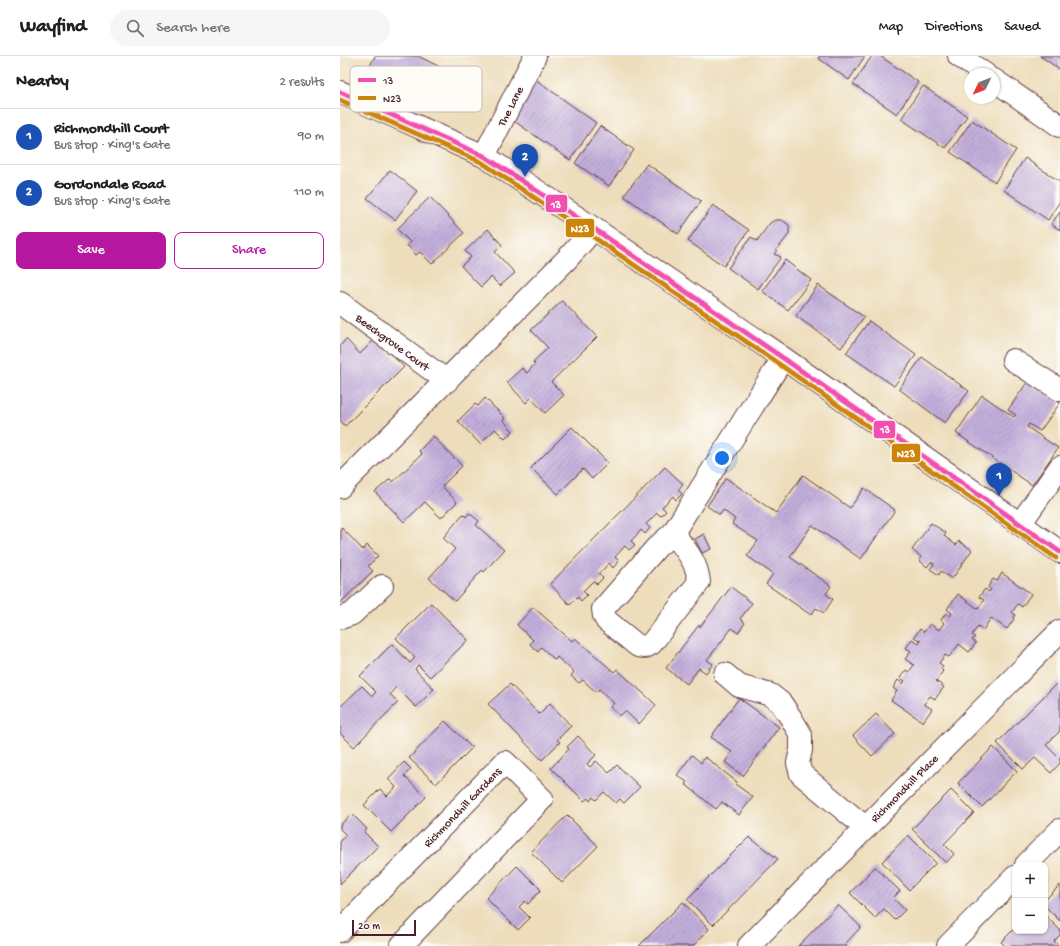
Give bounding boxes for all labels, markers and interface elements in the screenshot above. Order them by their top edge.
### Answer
search box [110,10,390,46]
text: Wayfind [20,16,86,39]
icon: search [124,17,146,39]
text: Search here [156,19,230,37]
text: Map [879,19,903,36]
text: Directions [925,19,982,36]
text: Saved [1004,19,1040,36]
legend [350,66,482,112]
north arrow [964,68,1000,104]
text: Nearby [16,72,69,92]
text: 2 results [279,75,324,90]
text: 13 [382,76,393,88]
street label: The Lane [495,84,528,130]
text: N23 [383,94,402,106]
text: Richmondhill Court [54,120,168,138]
text: 1 [26,129,32,144]
text: 90 m [298,129,324,144]
text: Bus stop · King's Gate [54,138,170,153]
pin: 2 [512,144,538,177]
text: Gordondale Road [54,176,165,194]
text: 2 [26,185,32,200]
text: 110 m [294,185,324,200]
text: Bus stop · King's Gate [54,194,170,209]
line badge: 13 [545,194,568,213]
text: 13 [550,200,561,212]
line badge: N23 [565,218,595,238]
text: N23 [571,224,589,236]
button: Save [16,232,166,269]
button: Share [174,232,324,269]
street label: Beechgrove Court [351,311,432,376]
line badge: 13 [873,420,896,439]
text: 13 [879,425,890,437]
line badge: N23 [891,443,921,463]
your location [712,448,732,468]
text: N23 [897,449,915,461]
pin: 1 [986,463,1012,496]
street label: Richmondhill Place [869,752,943,826]
street label: Richmondhill Gardens [422,765,506,851]
map controls [1012,862,1048,934]
button: + [1012,862,1048,898]
button: − [1012,898,1048,934]
scale bar [352,918,416,937]
text: 20 m [358,921,380,933]

